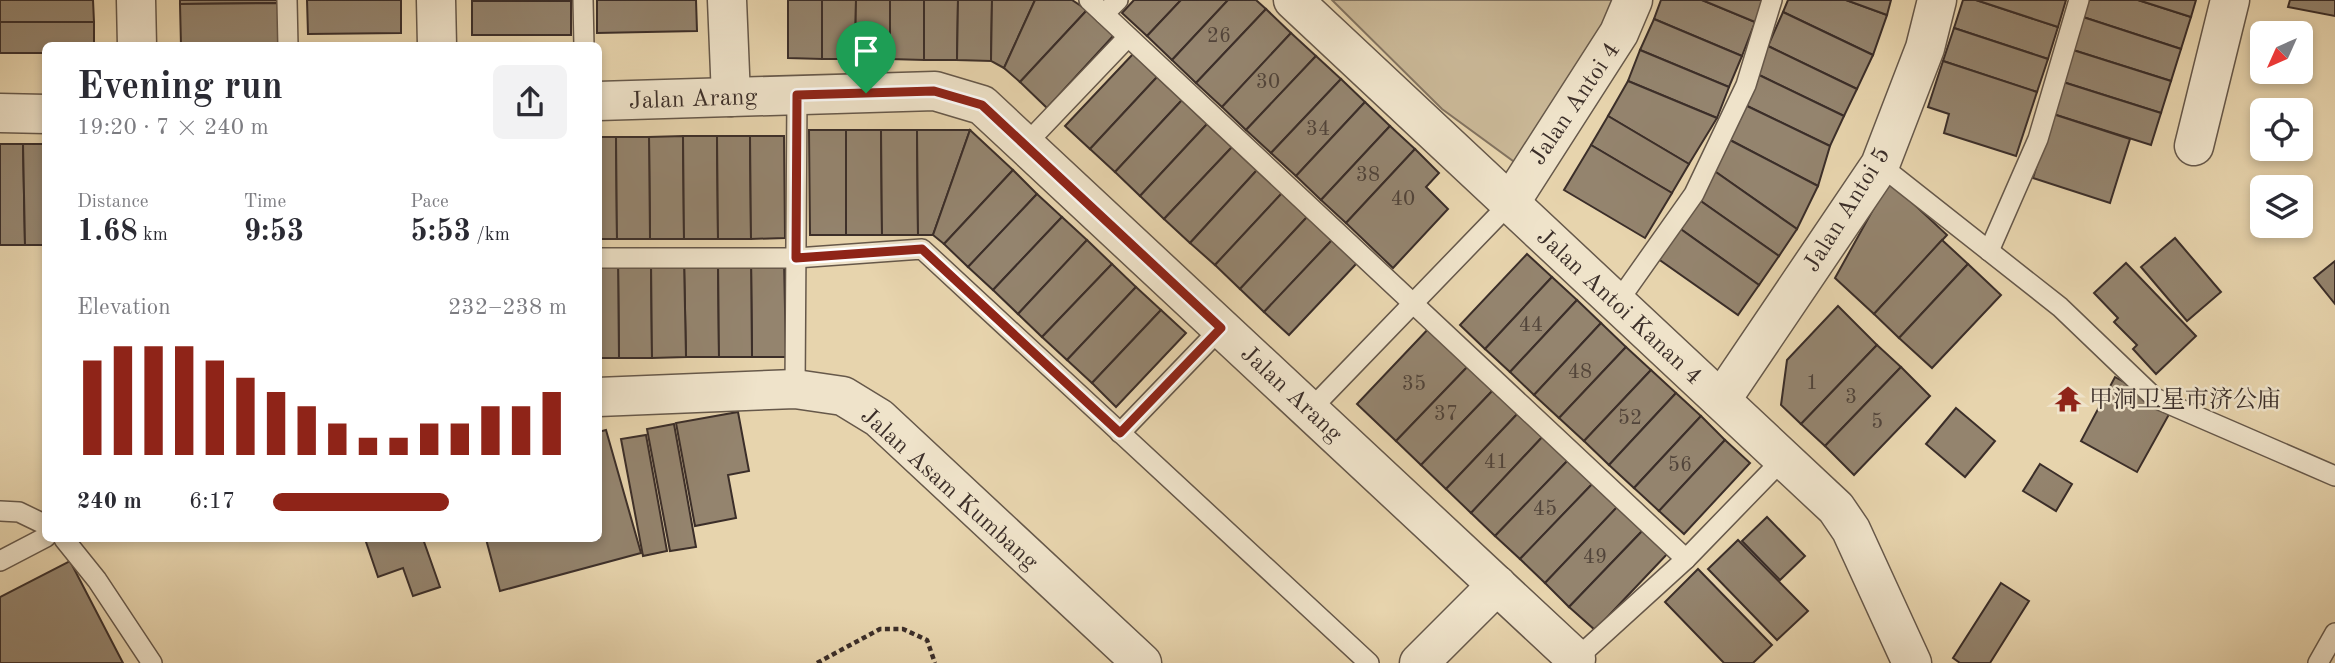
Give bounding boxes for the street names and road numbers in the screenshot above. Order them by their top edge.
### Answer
street label: Jalan Antoi 4 [1526,39,1625,170]
street label: Jalan Arang [628,86,758,114]
street label: Jalan Antoi 5 [1800,144,1895,276]
street label: Jalan Antoi Kanan 4 [1531,225,1706,390]
street label: Jalan Arang [1235,342,1346,447]
street label: Jalan Asam Kumbang [855,404,1042,575]

